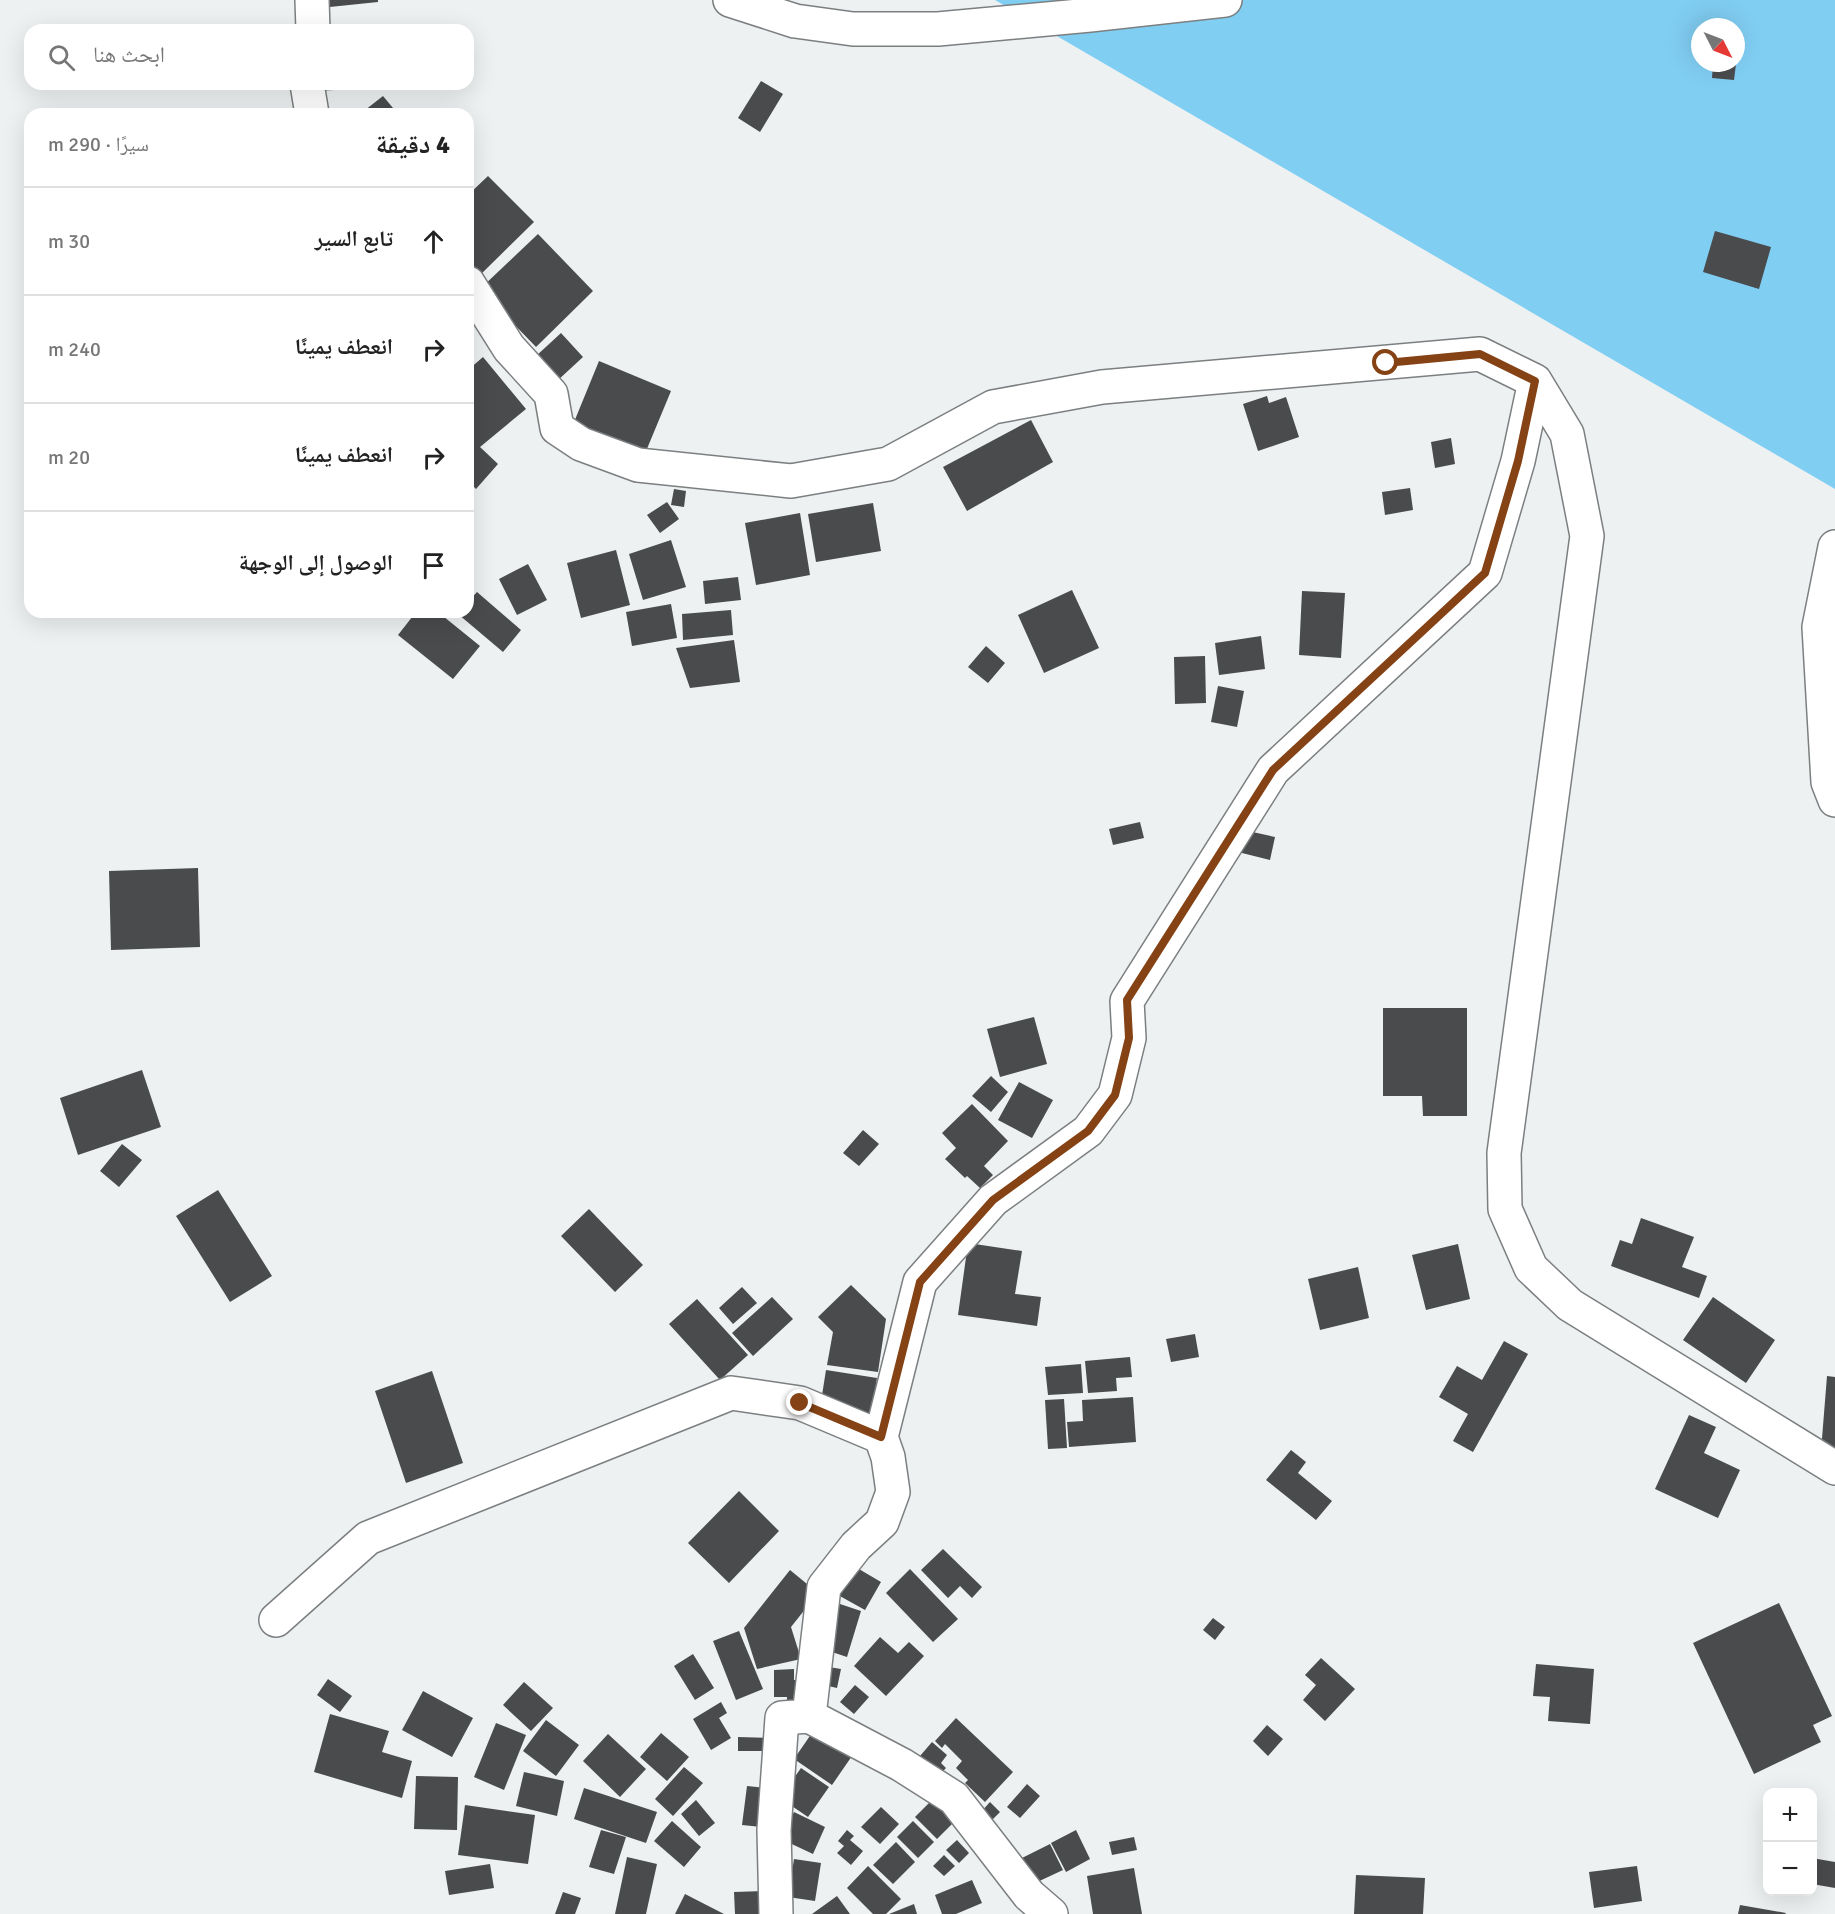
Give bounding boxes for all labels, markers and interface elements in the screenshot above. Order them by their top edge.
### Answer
north arrow [1691,18,1745,72]
search box [24,24,474,90]
icon: search [45,41,78,74]
text: ابحث هنا [93,41,165,68]
text: 4 دقيقة [376,129,450,161]
text: سيرًا · 290 m [48,132,149,157]
text: تابع السير [315,225,393,252]
icon: ahead [417,225,450,258]
text: 30 m [48,229,90,254]
text: انعطف يمينًا [295,333,393,360]
icon: right [417,333,450,366]
text: 240 m [48,337,101,362]
route start [1372,349,1398,375]
text: انعطف يمينًا [295,441,393,468]
icon: right [417,441,450,474]
text: 20 m [48,445,90,470]
text: الوصول إلى الوجهة [239,549,393,576]
icon: arrive [417,549,450,582]
route end [786,1389,812,1415]
map controls [1763,1788,1817,1896]
button: + [1763,1788,1817,1842]
button: − [1763,1842,1817,1896]

